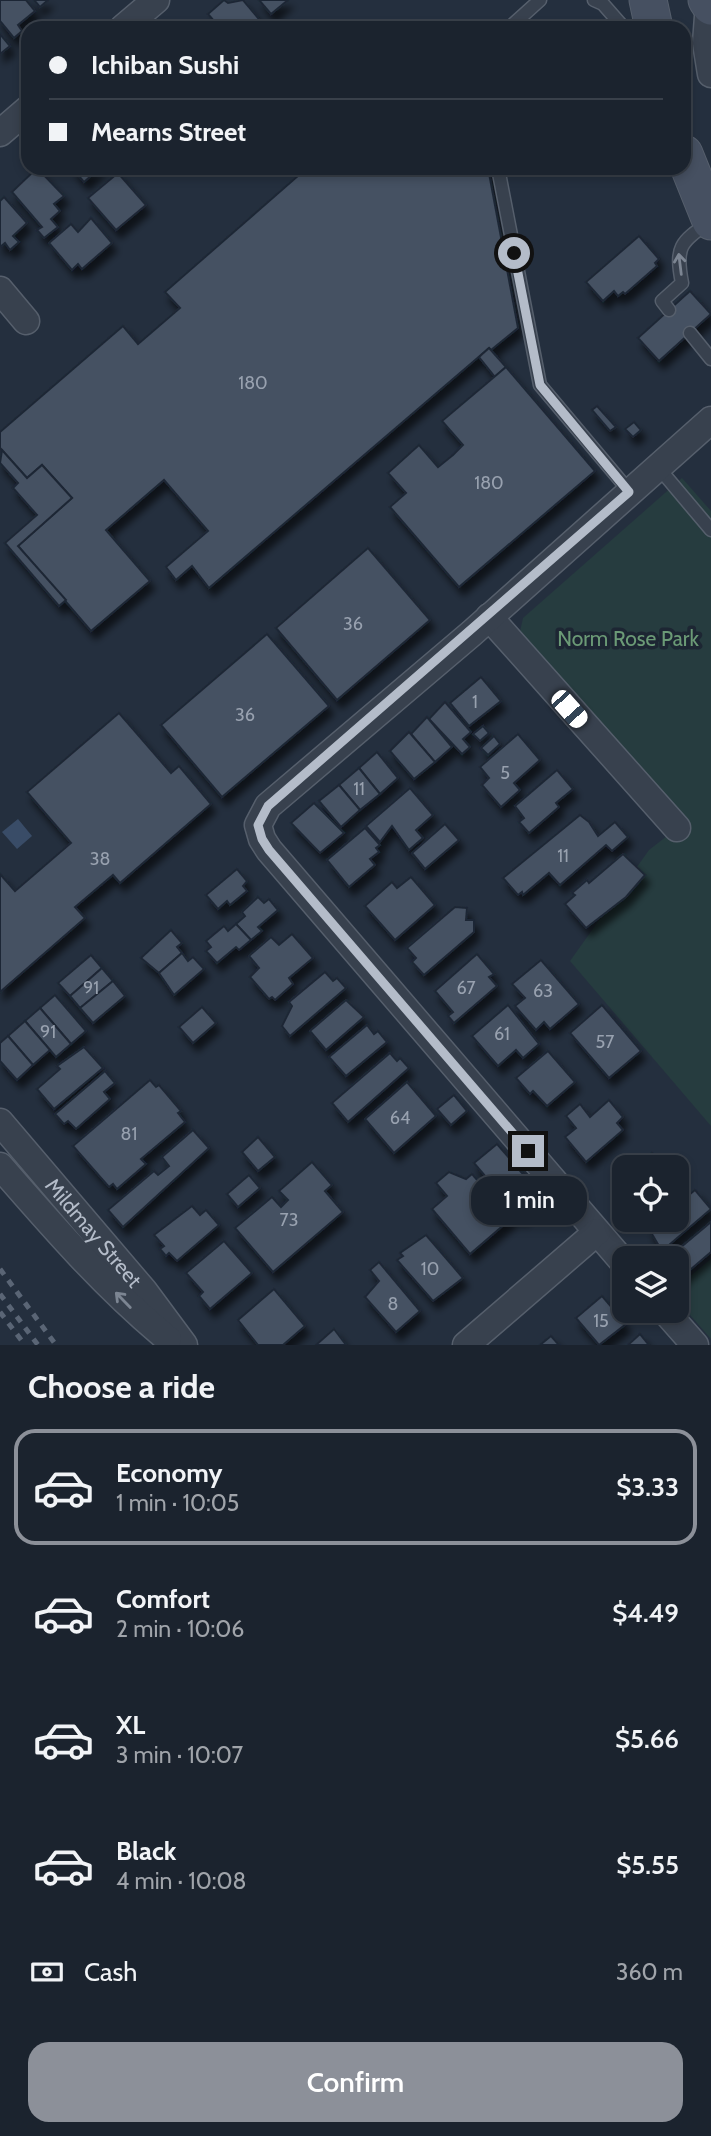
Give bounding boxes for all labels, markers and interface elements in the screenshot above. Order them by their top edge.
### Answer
text: Ichiban Sushi [91,49,239,81]
text: Mearns Street [91,116,246,148]
route start [498,237,530,269]
one-way arrow [673,253,686,276]
house number: 180 [238,372,268,394]
house number: 180 [474,472,504,494]
house number: 36 [343,613,363,635]
park label: Norm Rose Park [557,626,699,651]
car [548,686,591,732]
house number: 1 [472,691,478,713]
house number: 36 [235,704,255,726]
house number: 5 [500,762,510,784]
house number: 11 [353,778,365,800]
house number: 11 [557,845,569,867]
house number: 38 [90,848,110,870]
house number: 91 [83,977,99,999]
house number: 67 [456,977,476,999]
house number: 63 [533,980,553,1002]
house number: 91 [40,1021,56,1043]
house number: 61 [494,1023,510,1045]
house number: 57 [596,1031,614,1053]
house number: 64 [390,1107,410,1129]
house number: 81 [121,1123,137,1145]
route end [512,1135,544,1167]
map controls [612,1155,689,1323]
button: locate [612,1155,689,1232]
street label: Mildmay Street [41,1173,147,1292]
callout: 1 min [470,1176,586,1224]
text: 1 min [503,1186,555,1214]
house number: 73 [280,1209,298,1231]
button: layers [612,1246,689,1323]
house number: 10 [421,1258,439,1280]
one-way arrow [115,1292,132,1309]
house number: 8 [388,1293,398,1315]
house number: 15 [593,1310,609,1332]
text: Choose a ride [28,1367,215,1406]
icon: car [32,1456,95,1519]
text: Economy [116,1457,222,1489]
text: $3.33 [616,1471,679,1503]
text: 1 min · 10:05 [116,1489,239,1517]
icon: car [32,1582,95,1645]
text: Comfort [116,1583,210,1615]
text: $4.49 [612,1597,679,1629]
text: 2 min · 10:06 [116,1615,244,1643]
icon: car [32,1708,95,1771]
text: XL [116,1709,145,1741]
text: $5.66 [615,1723,679,1755]
text: 3 min · 10:07 [116,1741,243,1769]
icon: car [32,1834,95,1897]
text: Black [116,1835,176,1867]
text: $5.55 [616,1849,679,1881]
text: 4 min · 10:08 [116,1867,247,1895]
icon: cash [28,1953,66,1991]
text: Cash [84,1956,137,1988]
text: 360 m [616,1958,683,1986]
button: Confirm [28,2042,683,2122]

